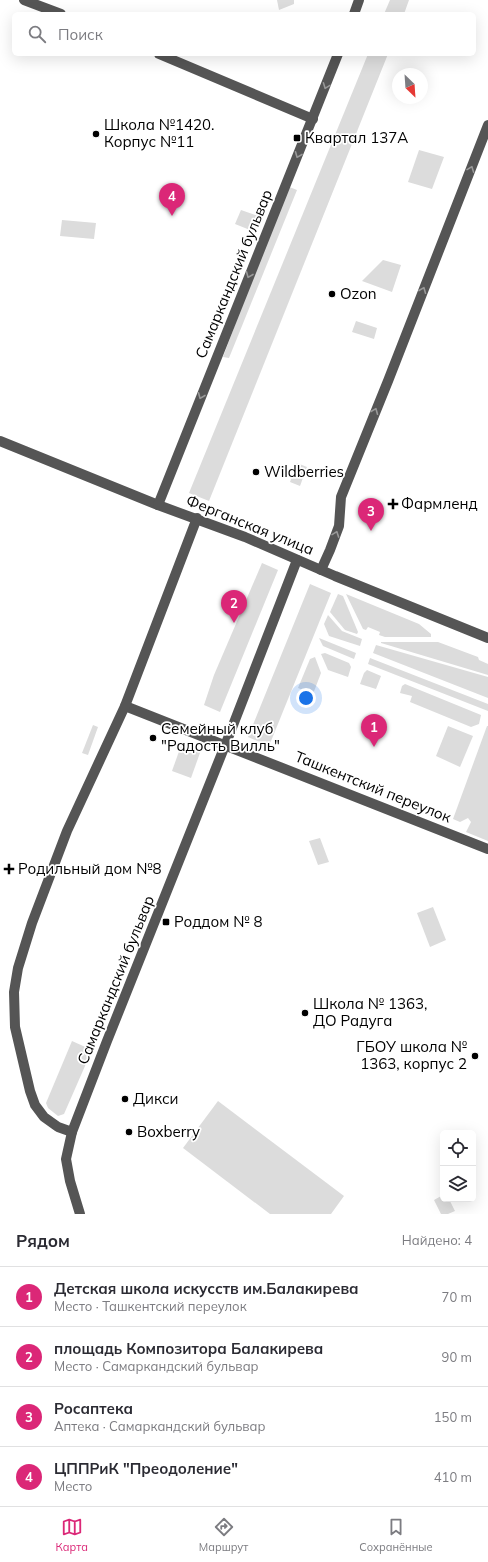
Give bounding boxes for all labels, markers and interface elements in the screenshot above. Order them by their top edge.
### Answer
search box [12,12,476,56]
icon: search [26,23,48,45]
text: Поиск [58,25,103,44]
north arrow [392,68,428,104]
one-way arrow [322,83,330,90]
place label: Школа №1420. Корпус №11 [104,115,214,151]
place label: Квартал 137А [305,128,408,147]
marker: Школа №1420. Корпус №11 [91,129,101,139]
marker: Квартал 137А [292,133,302,143]
one-way arrow [295,150,303,158]
one-way arrow [466,166,474,173]
pin: 4 [159,183,185,216]
street label: Самаркандский бульвар [191,187,276,361]
one-way arrow [246,272,254,279]
place label: Ozon [340,284,377,303]
one-way arrow [419,287,427,294]
marker: Ozon [327,289,337,299]
one-way arrow [198,393,206,400]
one-way arrow [371,408,379,415]
place label: Wildberries [264,462,344,481]
marker: Wildberries [251,467,261,477]
street label: Ферганская улица [184,490,317,559]
place label: Фармленд [401,494,478,513]
pin: 3 [358,498,384,531]
marker: Фармленд [388,499,398,509]
one-way arrow [332,530,340,537]
pin: 2 [221,590,247,623]
your location [296,688,316,708]
pin: 1 [361,714,387,747]
place label: Семейный клуб "Радость Вилль" [161,719,280,755]
marker: Семейный клуб "Радость Вилль" [148,733,158,743]
street label: Ташкентский переулок [292,746,455,827]
place label: Родильный дом №8 [18,859,161,878]
marker: Родильный дом №8 [3,863,15,875]
street label: Самаркандский бульвар [73,893,158,1067]
place label: Роддом № 8 [174,912,262,931]
marker: Роддом № 8 [161,917,171,927]
place label: Школа № 1363, ДО Радуга [313,994,427,1030]
marker: Школа № 1363, ДО Радуга [300,1008,310,1018]
place label: ГБОУ школа № 1363, корпус 2 [356,1037,467,1073]
marker: ГБОУ школа № 1363, корпус 2 [470,1051,480,1061]
place label: Дикси [133,1089,179,1108]
marker: Дикси [120,1094,130,1104]
place label: Boxberry [137,1122,200,1141]
marker: Boxberry [124,1127,134,1137]
map controls [440,1130,476,1202]
button: locate [440,1130,476,1166]
button: layers [440,1166,476,1202]
text: Рядом [16,1230,70,1251]
text: Найдено: 4 [402,1232,472,1248]
text: Детская школа искусств им.Балакирева [54,1279,359,1298]
text: 1 [25,1289,33,1305]
text: 70 m [442,1289,472,1305]
text: Место · Ташкентский переулок [54,1298,247,1314]
text: площадь Композитора Балакирева [54,1339,323,1358]
text: 2 [25,1349,33,1365]
text: 90 m [442,1349,472,1365]
text: Место · Самаркандский бульвар [54,1358,259,1374]
text: Росаптека [54,1399,133,1418]
text: 3 [25,1409,33,1425]
text: 150 m [434,1409,472,1425]
text: Аптека · Самаркандский бульвар [54,1418,265,1434]
text: ЦППРиК "Преодоление" [54,1459,238,1478]
text: 4 [25,1469,33,1485]
text: 410 m [434,1469,472,1485]
text: Место [54,1478,92,1494]
tab: Карта [55,1516,88,1554]
tab: Маршрут [199,1516,248,1554]
tab: Сохранённые [359,1516,433,1554]

